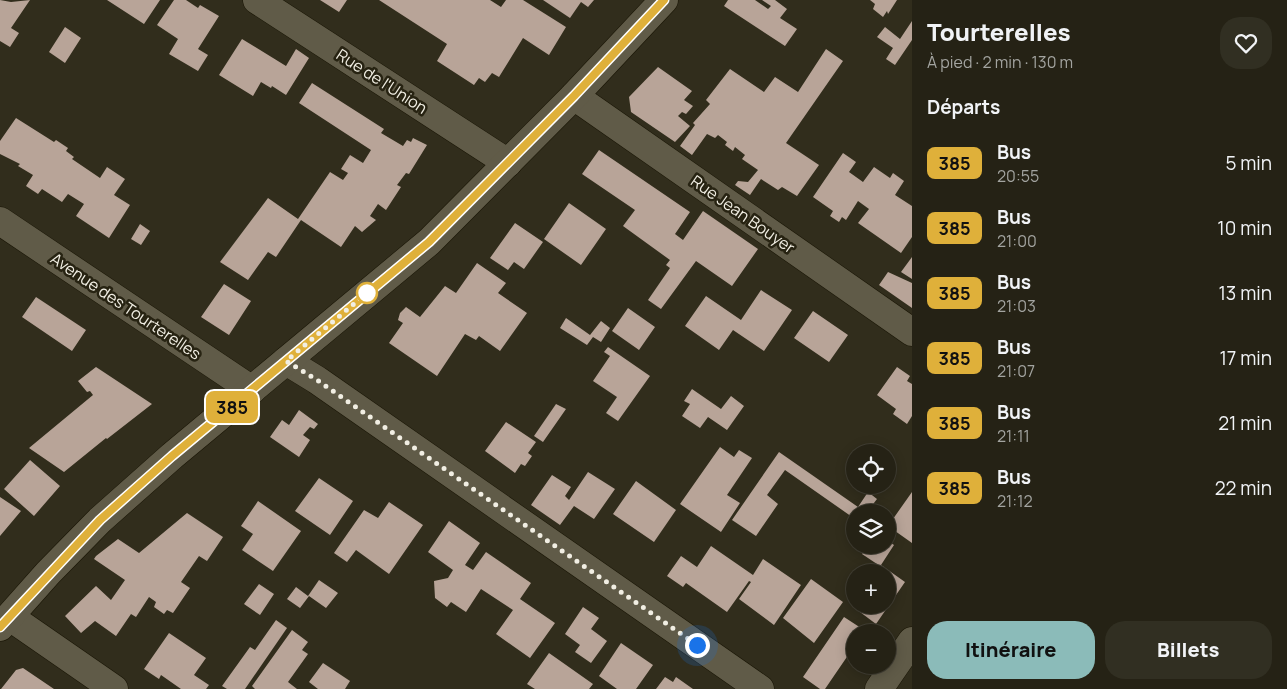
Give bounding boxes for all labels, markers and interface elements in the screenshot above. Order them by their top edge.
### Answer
text: Tourterelles [927,15,1071,48]
button: heart [1220,17,1272,69]
street label: Rue de l'Union [332,43,432,119]
text: À pied · 2 min · 130 m [927,51,1073,73]
text: Départs [927,94,1000,120]
text: Bus [997,139,1031,165]
text: 5 min [1225,150,1272,176]
text: 385 [938,151,971,175]
text: 20:55 [997,165,1039,187]
street label: Rue Jean Bouyer [687,170,800,258]
text: Bus [997,204,1031,230]
text: 10 min [1217,215,1272,241]
text: 385 [938,216,971,240]
text: 21:00 [997,230,1037,252]
street label: Avenue des Tourterelles [46,247,206,365]
text: Bus [997,269,1031,295]
text: 13 min [1218,280,1272,306]
text: 385 [938,281,971,305]
unlabelled marker [356,282,378,304]
text: 21:03 [997,295,1036,317]
text: Bus [997,334,1031,360]
text: 17 min [1219,345,1272,371]
text: 385 [938,346,971,370]
text: 21:07 [997,360,1035,382]
line badge: 385 [203,391,261,423]
text: 385 [216,395,248,419]
text: Bus [997,399,1031,425]
text: 21 min [1218,410,1272,436]
text: 385 [938,411,971,435]
text: 21:11 [997,425,1030,447]
map controls [846,444,896,674]
button: locate [846,444,896,494]
text: Bus [997,464,1031,490]
text: 22 min [1215,475,1272,501]
text: 385 [938,476,971,500]
text: 21:12 [997,490,1033,512]
button: layers [846,504,896,554]
button: + [846,564,896,614]
button: Itinéraire [927,621,1095,679]
button: Billets [1105,621,1272,679]
button: − [846,624,896,674]
your location [685,633,710,658]

